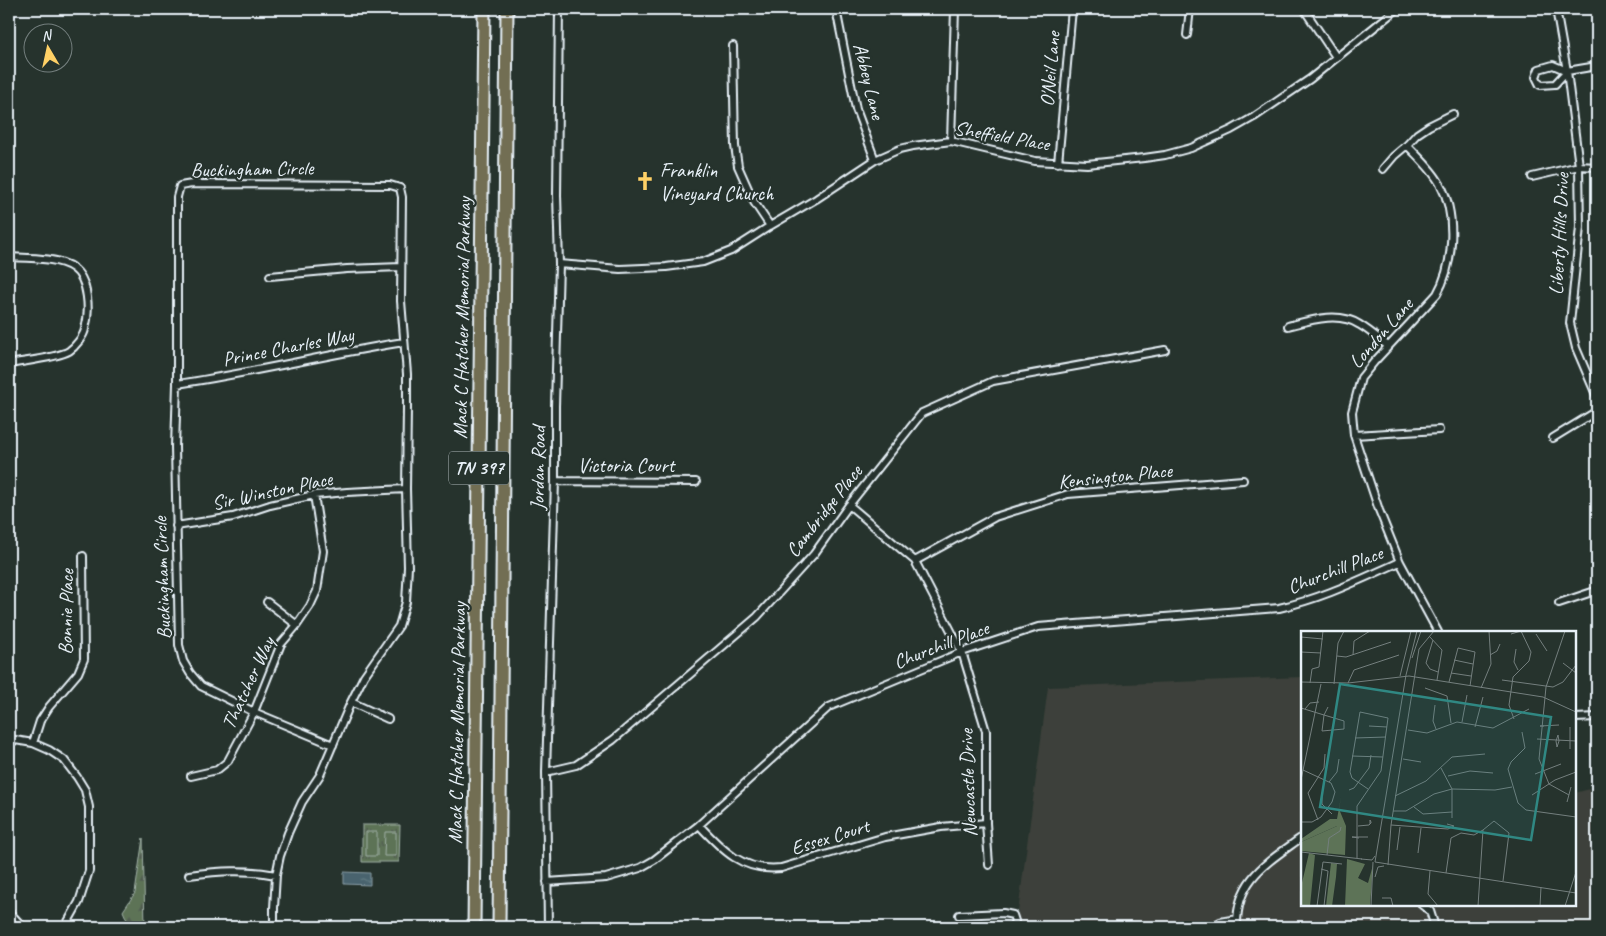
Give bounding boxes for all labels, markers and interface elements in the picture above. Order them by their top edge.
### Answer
north arrow [22,22,72,72]
text: N [40,26,54,45]
street label: O'Neil Lane [1034,29,1066,108]
street label: Abbey Lane [847,40,891,123]
street label: Sheffield Place [952,115,1053,157]
street label: Buckingham Circle [190,155,315,183]
place label: Franklin Vineyard Church [660,158,774,206]
church icon: Franklin Vineyard Church [634,170,656,192]
street label: Liberty Hills Drive [1543,171,1575,296]
street label: Mack C Hatcher Memorial Parkway [447,195,477,439]
street label: London Lane [1343,291,1419,373]
street label: Prince Charles Way [220,322,357,372]
street label: Jordan Road [525,423,551,511]
road number: TN 397 [449,452,509,484]
street label: Victoria Court [578,453,677,478]
street label: Kensington Place [1057,457,1174,494]
street label: Cambridge Place [780,459,869,562]
street label: Sir Winston Place [210,466,336,516]
street label: Buckingham Circle [147,515,177,640]
street label: Churchill Place [1284,540,1388,600]
street label: Bonnie Place [53,568,79,655]
street label: Mack C Hatcher Memorial Parkway [442,600,472,844]
street label: Churchill Place [890,615,994,675]
street label: Thatcher Way [216,631,281,733]
inset map [1301,631,1576,906]
street label: Newcastle Drive [954,727,982,837]
street label: Essex Court [788,813,874,861]

